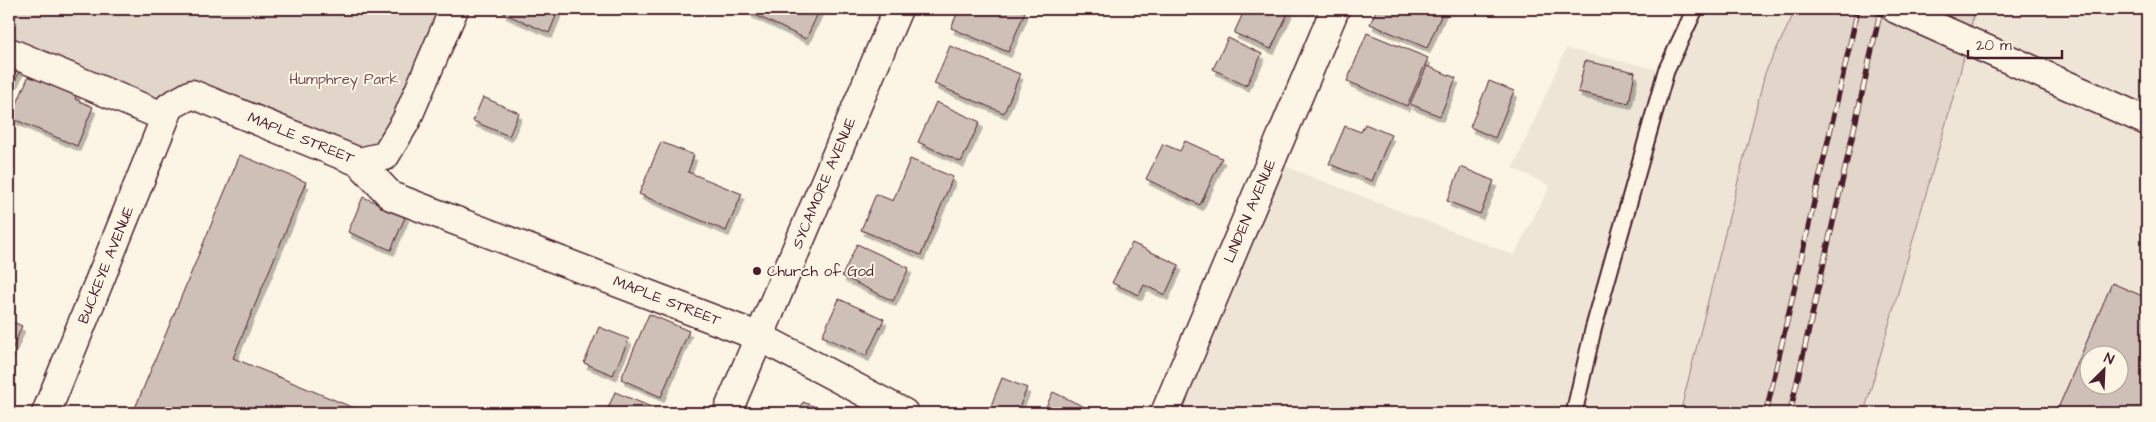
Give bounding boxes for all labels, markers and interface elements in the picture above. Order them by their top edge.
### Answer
scale bar [1968,28,2062,60]
text: 20 m [1976,35,2012,56]
park label: Humphrey Park [289,69,399,91]
street label: MAPLE STREET [244,107,358,169]
street label: SYCAMORE AVENUE [787,114,861,252]
street label: LINDEN AVENUE [1219,156,1281,266]
street label: BUCKEYE AVENUE [73,203,139,327]
place label: Church of God [767,261,874,282]
marker: Church of God [751,265,763,277]
street label: MAPLE STREET [610,271,724,331]
north arrow [2078,344,2128,394]
text: N [2101,348,2117,370]

